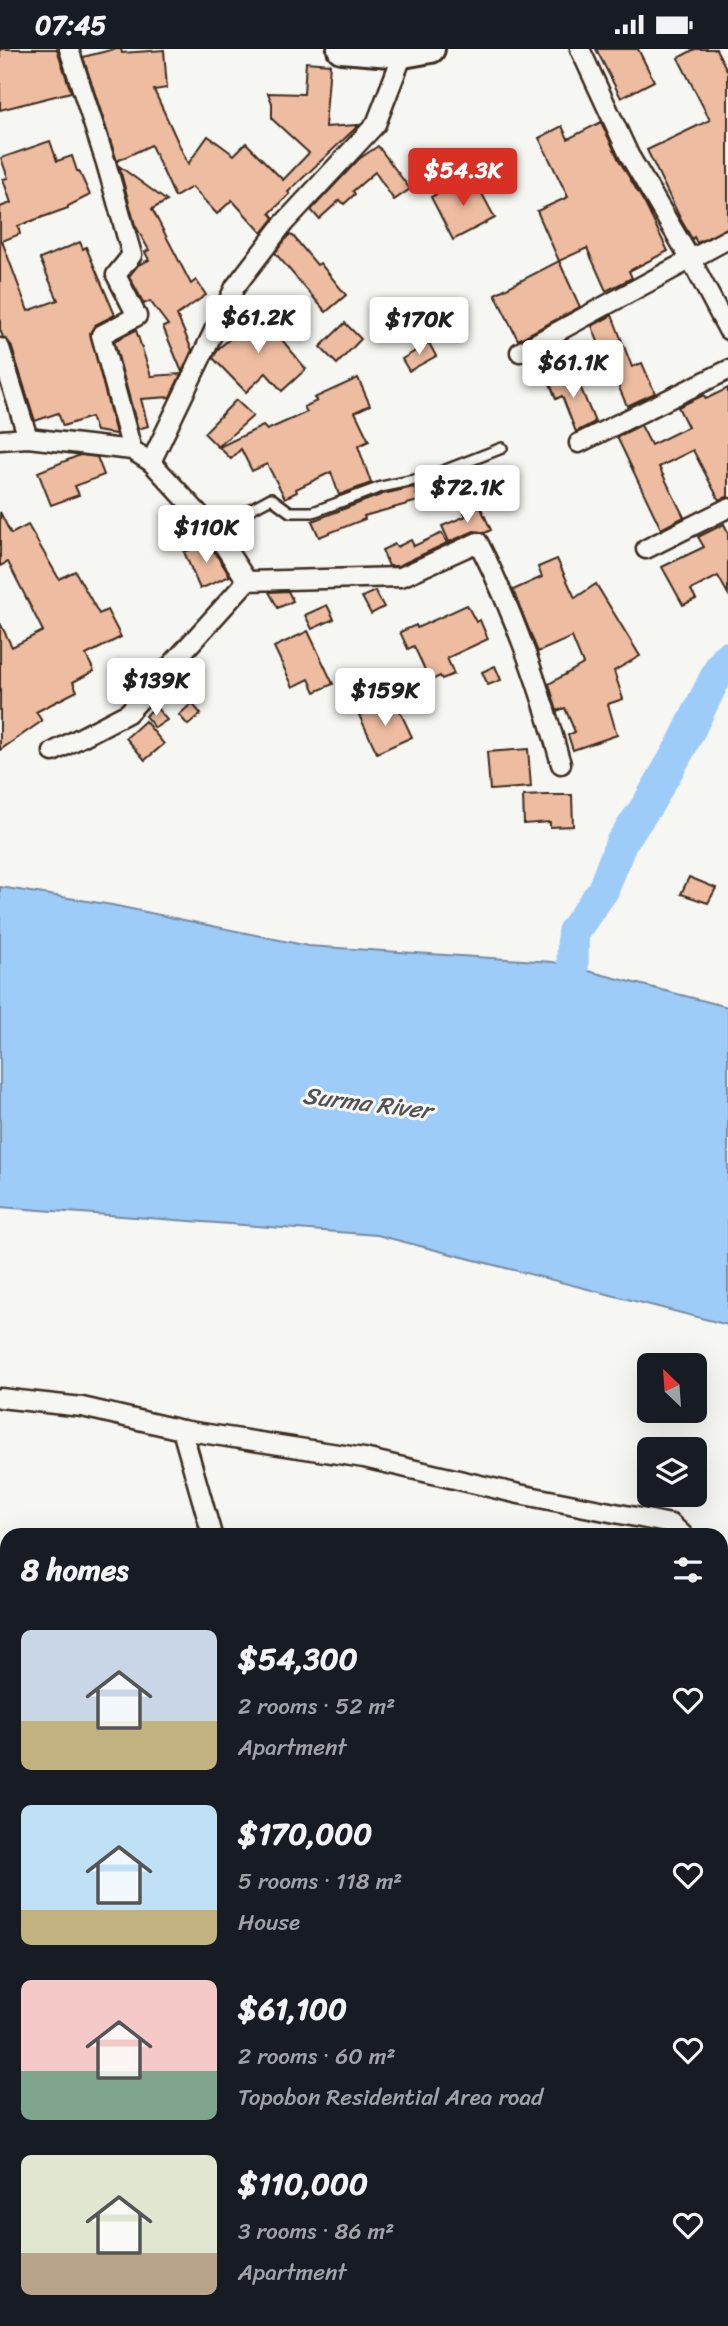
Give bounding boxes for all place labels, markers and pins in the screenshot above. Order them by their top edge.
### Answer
pin: $54.3K [406,149,520,208]
pin: $61.2K [201,295,315,355]
pin: $170K [370,297,468,357]
pin: $61.1K [516,341,630,400]
pin: $72.1K [410,465,524,525]
pin: $110K [157,505,255,565]
pin: $139K [107,659,205,718]
pin: $159K [336,669,434,728]

